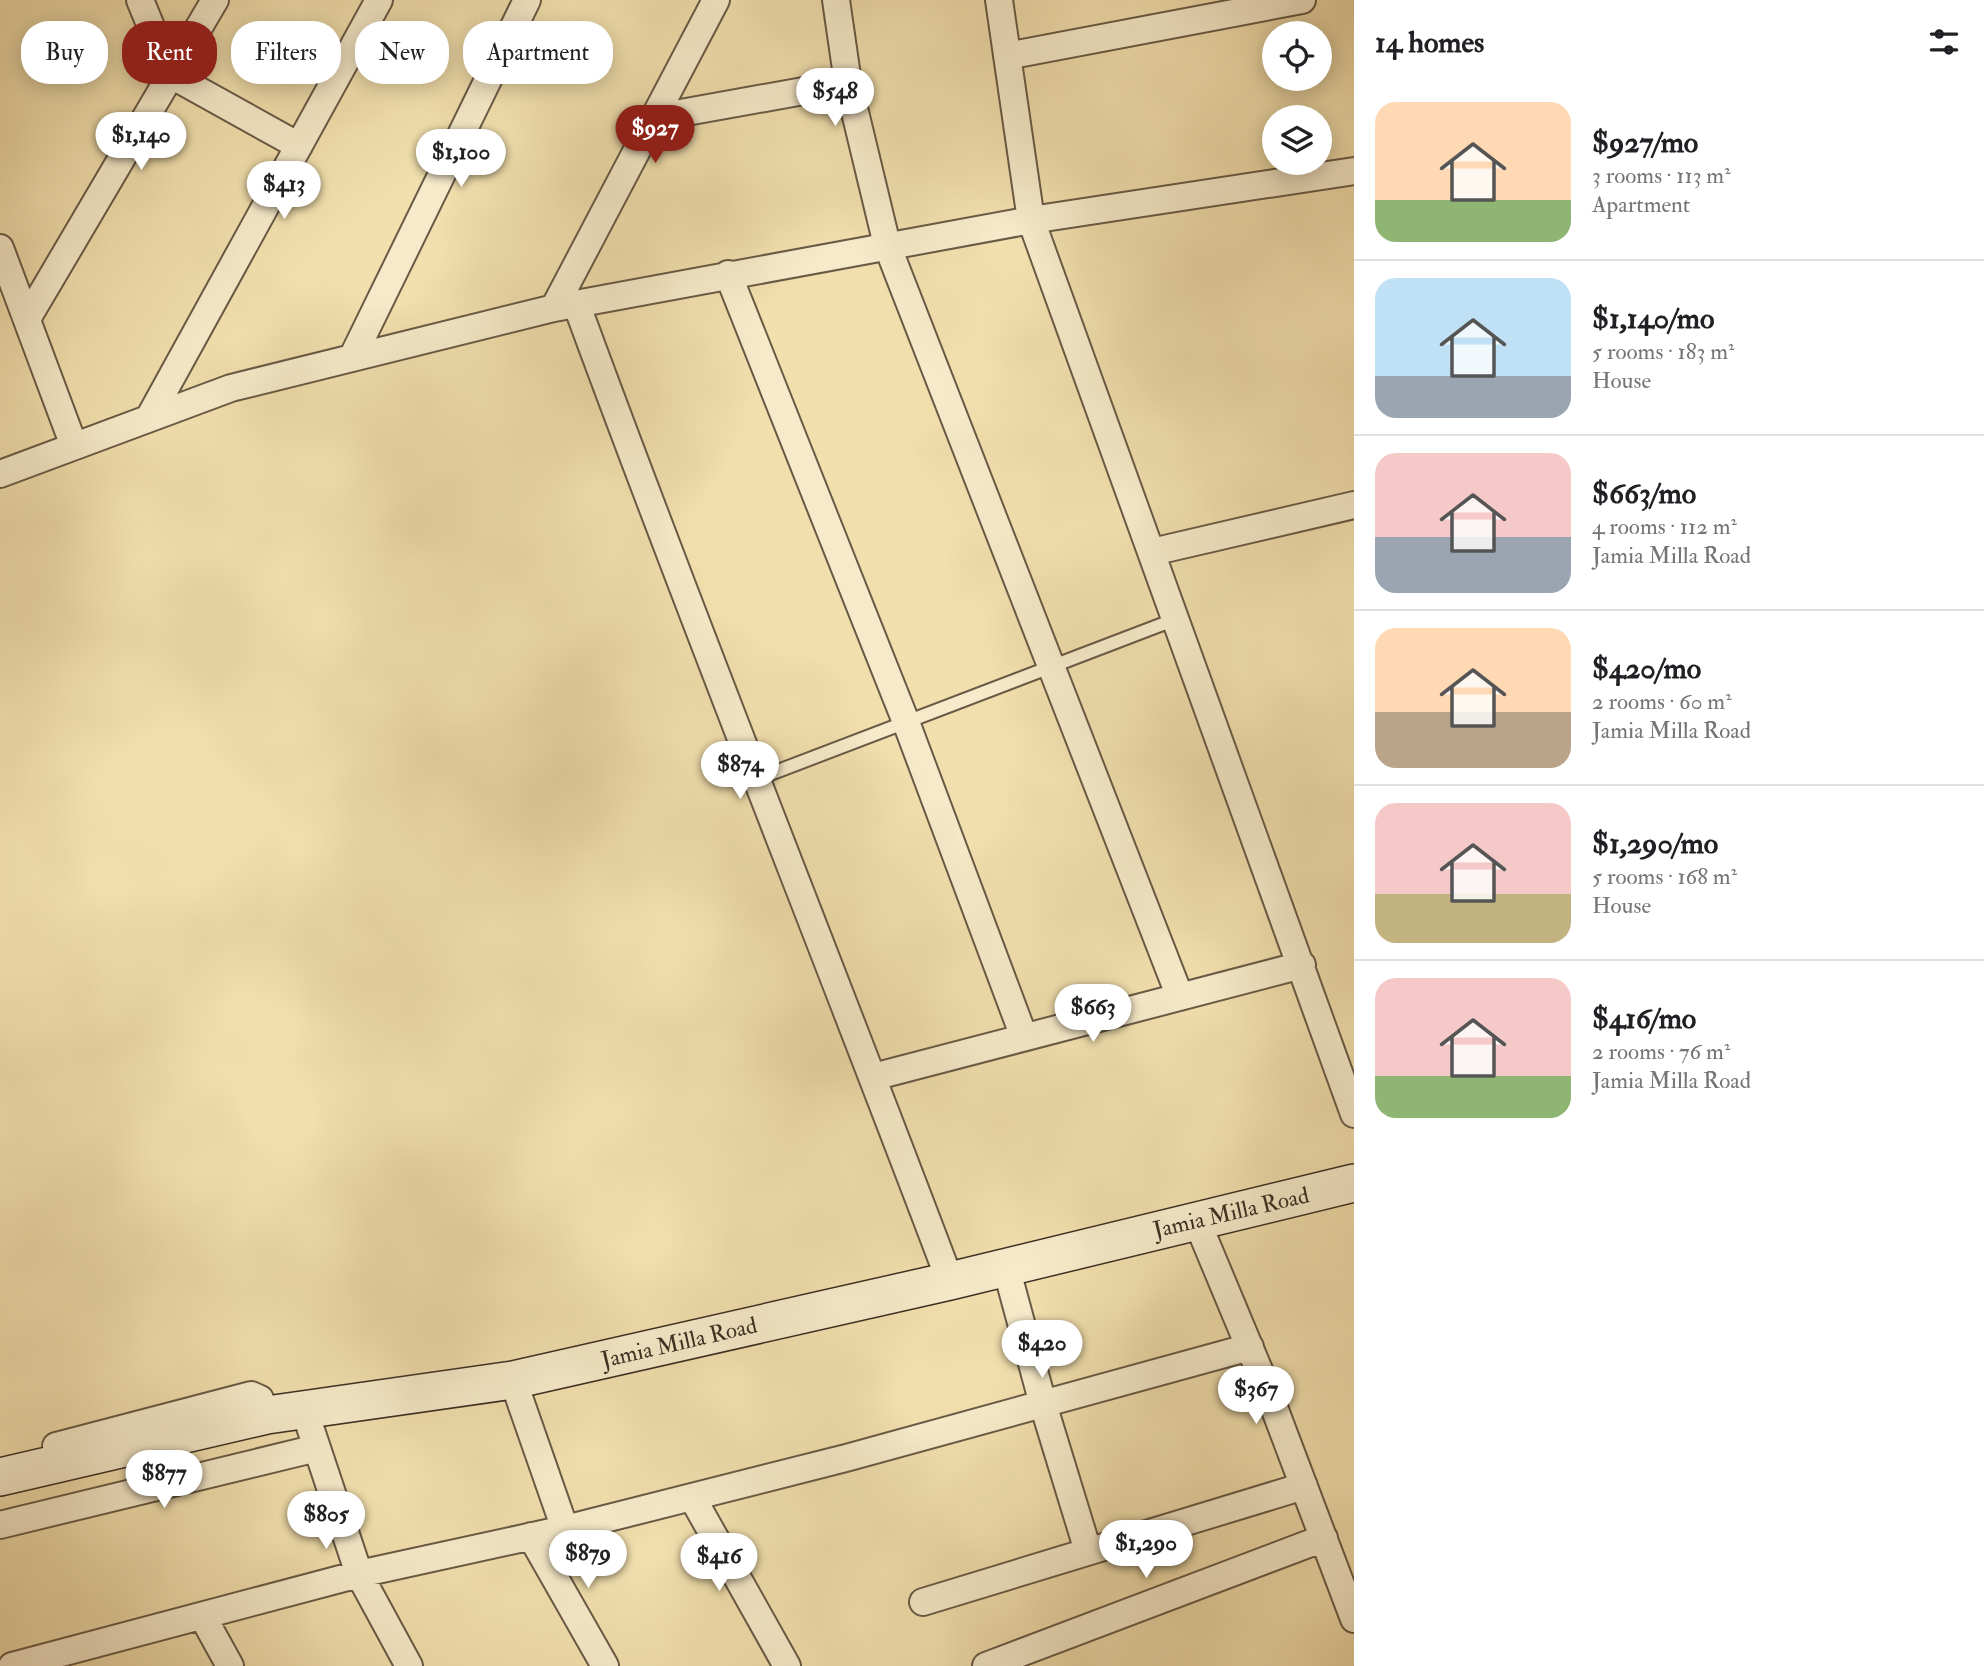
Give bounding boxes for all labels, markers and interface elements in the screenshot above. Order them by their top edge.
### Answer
chip: Buy [21,21,108,84]
chip: Rent [122,21,217,84]
chip: Filters [231,21,341,84]
chip: New [355,21,449,84]
chip: Apartment [463,21,613,84]
map controls [1262,21,1332,175]
button: locate [1262,21,1332,91]
icon: filters [1925,23,1963,61]
text: 14 homes [1375,24,1484,61]
pin: $548 [794,68,876,128]
text: $548 [812,76,858,105]
button: layers [1262,105,1332,175]
pin: $927 [614,106,696,165]
pin: $1,140 [84,113,198,172]
text: $927 [632,113,678,142]
text: $1,140 [111,120,171,149]
text: $927/mo [1592,124,1698,161]
pin: $1,100 [404,130,518,189]
icon: home [1431,130,1515,214]
text: $1,100 [432,137,490,166]
text: 3 rooms · 113 m² [1592,161,1731,190]
pin: $413 [243,162,325,221]
text: $413 [263,169,305,198]
text: Apartment [1592,190,1690,219]
text: $1,140/mo [1592,300,1714,337]
icon: home [1431,306,1515,390]
text: 5 rooms · 183 m² [1592,337,1735,366]
text: House [1592,366,1651,395]
text: $663/mo [1592,475,1696,512]
icon: home [1431,481,1515,565]
text: 4 rooms · 112 m² [1592,512,1737,541]
text: Jamia Milla Road [1592,541,1751,570]
text: $420/mo [1592,650,1701,687]
icon: home [1431,656,1515,740]
text: 2 rooms · 60 m² [1592,687,1732,716]
text: Jamia Milla Road [1592,716,1751,745]
pin: $874 [699,742,781,801]
text: $874 [717,749,763,778]
text: $1,290/mo [1592,825,1718,862]
icon: home [1431,831,1515,915]
text: 5 rooms · 168 m² [1592,862,1737,891]
text: House [1592,891,1651,920]
pin: $663 [1052,984,1134,1044]
text: $663 [1070,992,1116,1021]
text: $416/mo [1592,1000,1696,1037]
icon: home [1431,1006,1515,1090]
text: 2 rooms · 76 m² [1592,1037,1730,1066]
text: Jamia Milla Road [1592,1066,1751,1095]
street label: Jamia Milla Road [1149,1180,1312,1245]
street label: Jamia Milla Road [597,1310,760,1375]
pin: $420 [1001,1320,1083,1380]
text: $420 [1018,1328,1066,1357]
pin: $367 [1215,1366,1297,1426]
text: $367 [1234,1374,1278,1403]
pin: $877 [123,1450,205,1510]
text: $877 [142,1458,186,1487]
pin: $805 [285,1492,367,1551]
text: $805 [303,1499,349,1528]
pin: $1,290 [1089,1520,1203,1580]
text: $1,290 [1115,1528,1177,1557]
pin: $879 [547,1530,629,1590]
pin: $416 [678,1534,760,1593]
text: $879 [565,1538,611,1567]
text: $416 [696,1541,742,1570]

